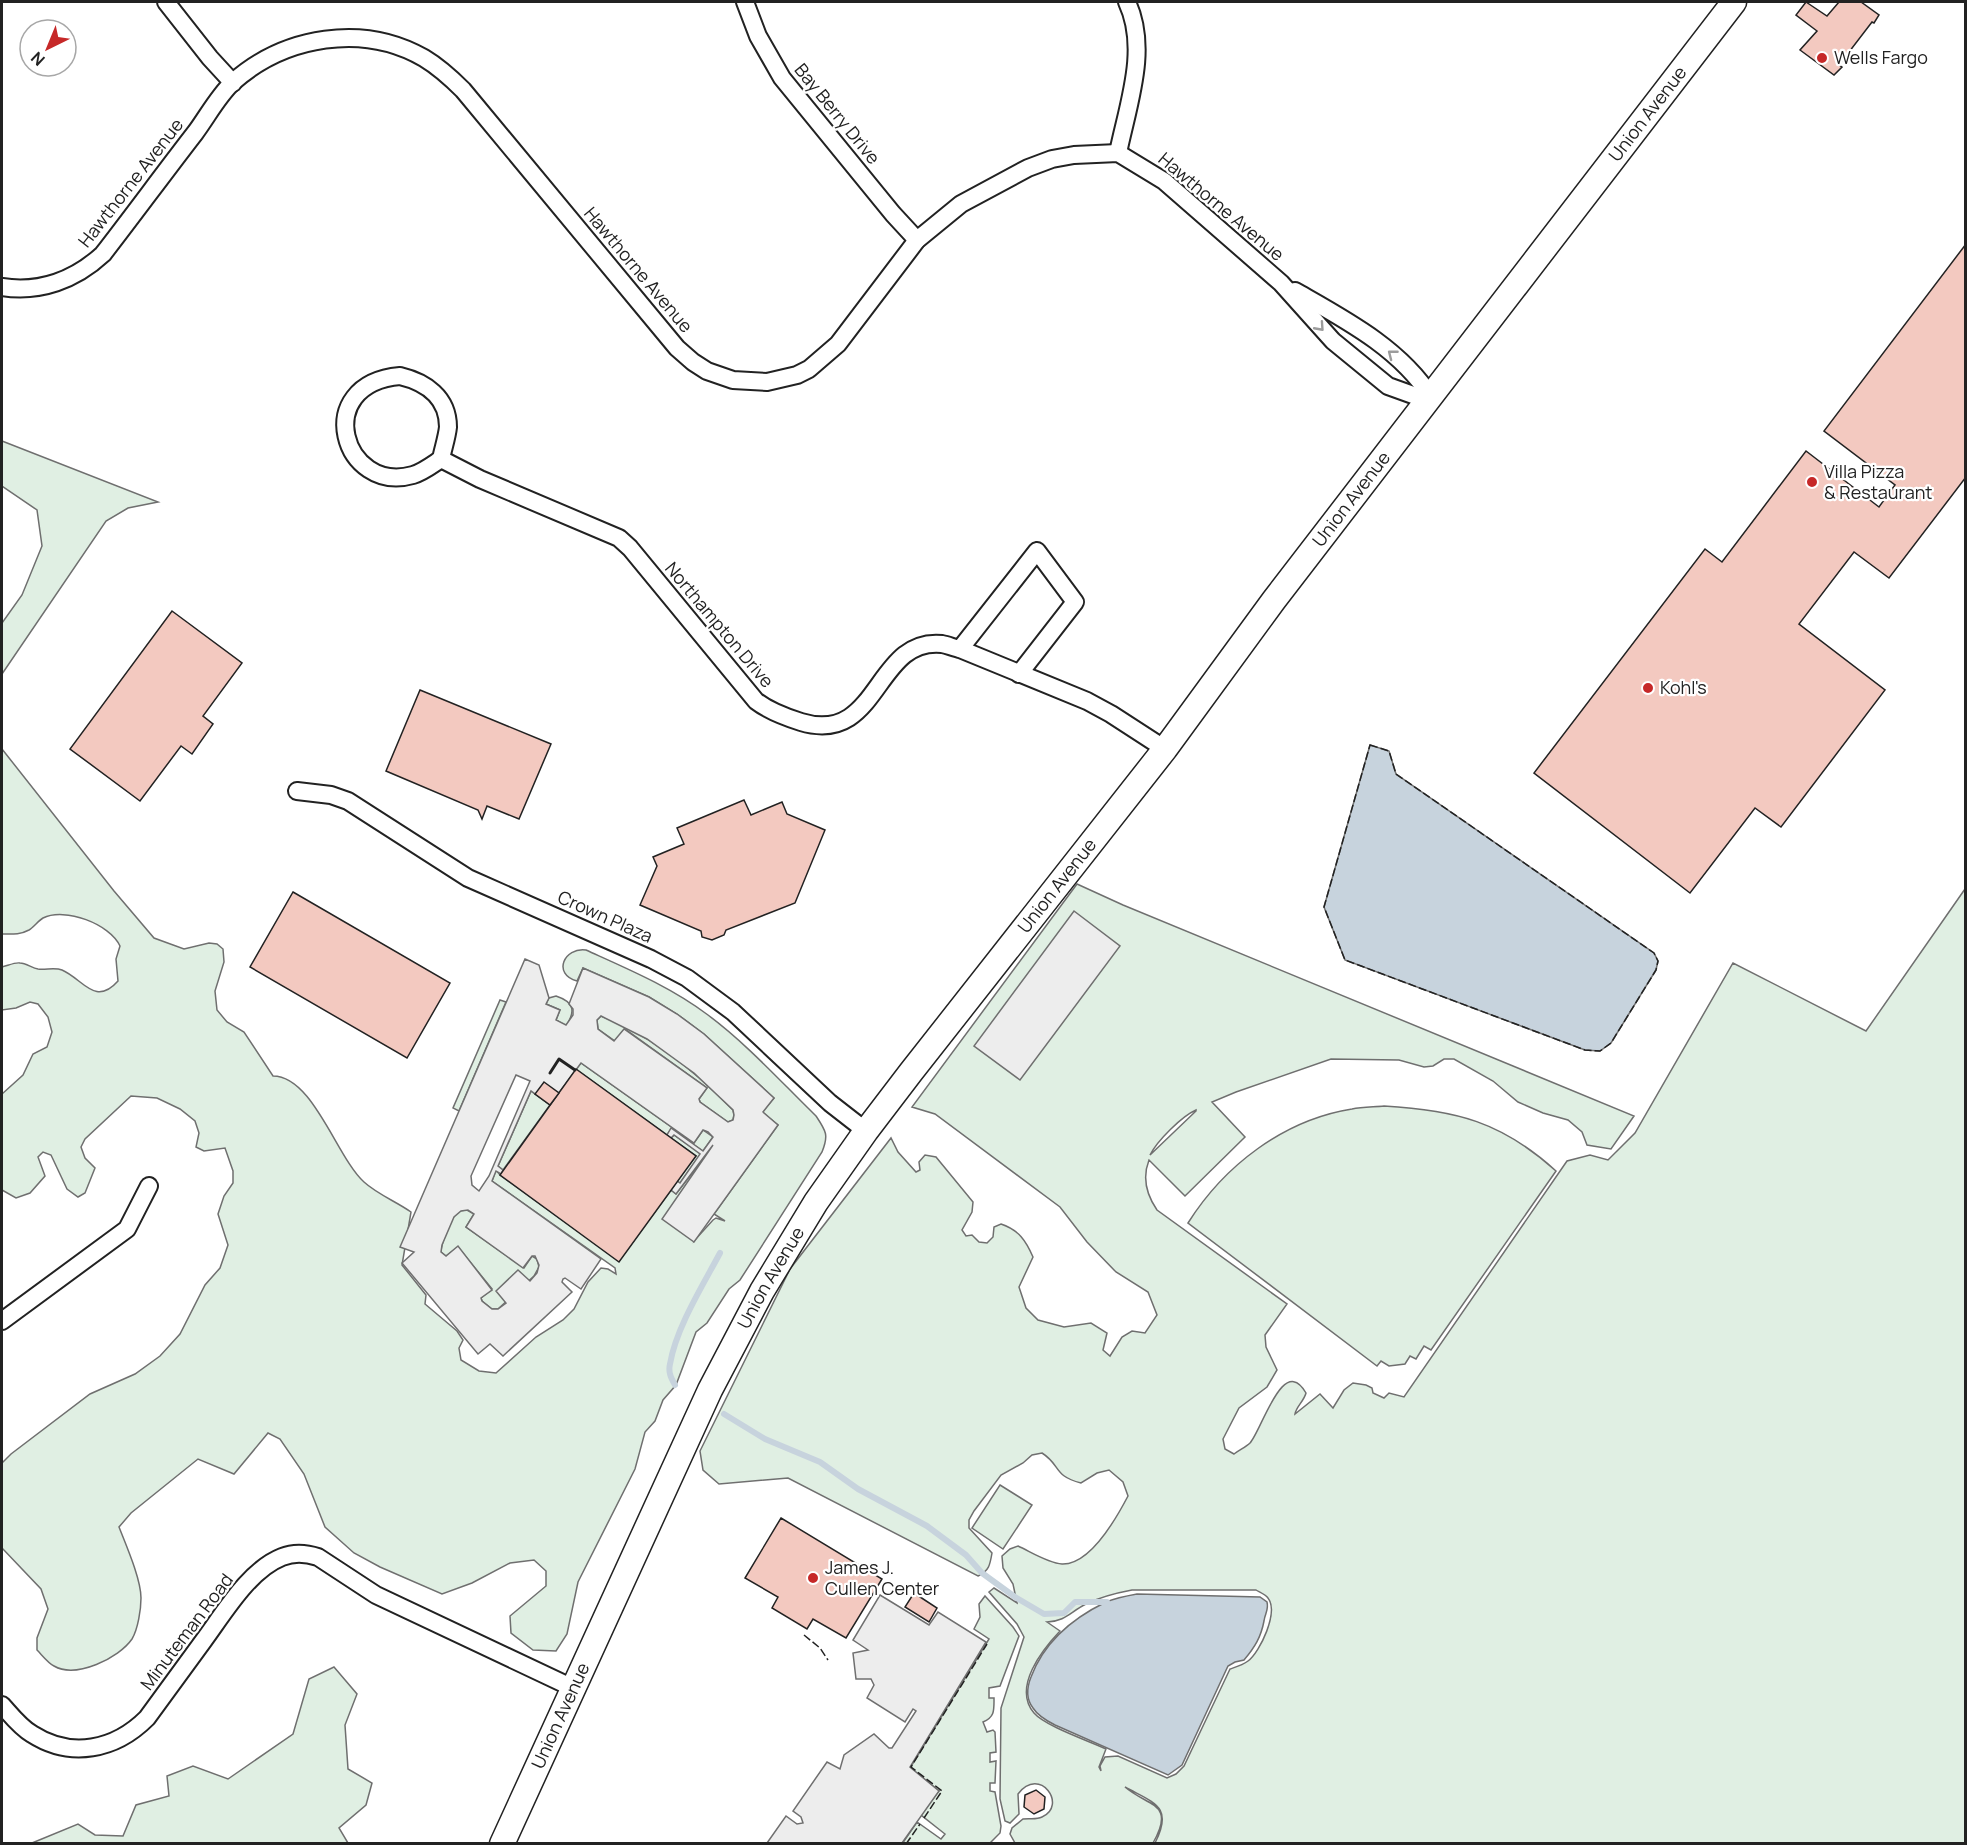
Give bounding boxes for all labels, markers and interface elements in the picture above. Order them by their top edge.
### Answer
north arrow [18,18,78,78]
place label: Wells Fargo [1834,45,1928,69]
text: N [26,47,49,71]
marker: Wells Fargo [1815,51,1829,65]
street label: Bay Berry Drive [790,58,886,169]
street label: Union Avenue [1603,61,1691,166]
street label: Hawthorne Avenue [72,113,188,252]
street label: Hawthorne Avenue [1154,147,1290,266]
street label: Hawthorne Avenue [579,201,698,337]
one-way arrow [1313,320,1324,331]
one-way arrow [1388,351,1399,362]
street label: Union Avenue [1306,446,1395,551]
place label: Villa Pizza & Restaurant [1824,459,1933,504]
marker: Villa Pizza & Restaurant [1805,475,1819,489]
street label: Northampton Drive [660,556,779,692]
place label: Kohl's [1660,675,1707,699]
marker: Kohl's [1641,681,1655,695]
street label: Union Avenue [1012,833,1101,938]
street label: Crown Plaza [554,884,657,948]
street label: Union Avenue [731,1222,809,1333]
place label: James J. Cullen Center [825,1555,940,1600]
street label: Minuteman Road [134,1568,238,1695]
marker: James J. Cullen Center [806,1571,820,1585]
street label: Union Avenue [525,1658,595,1772]

